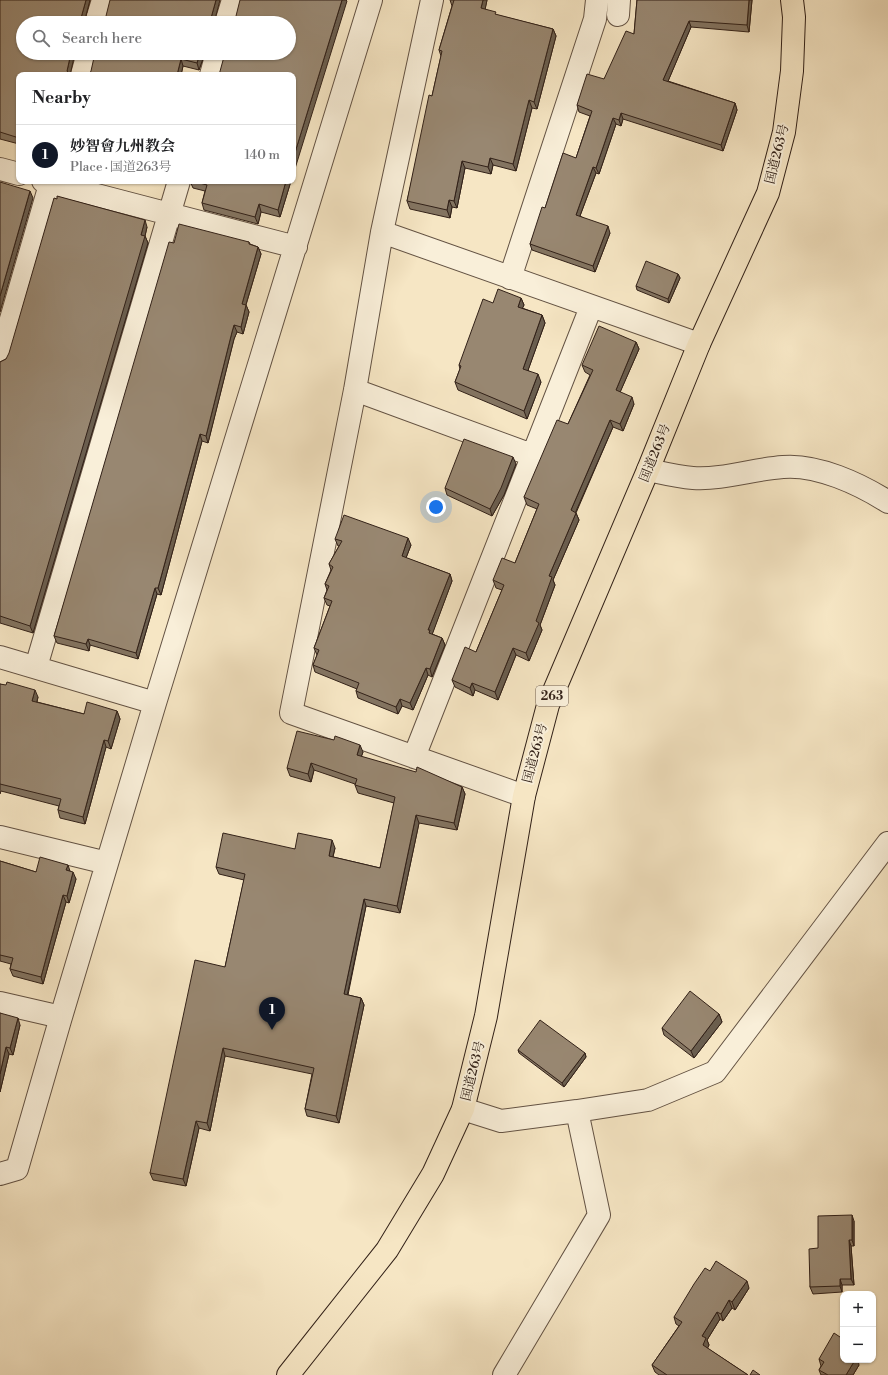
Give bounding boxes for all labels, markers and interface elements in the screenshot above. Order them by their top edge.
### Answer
search box [16,16,296,60]
icon: search [30,27,52,49]
text: Search here [62,29,142,48]
text: Nearby [32,87,91,109]
street label: 国道263号 [762,122,792,186]
text: 妙智會九州教会 [70,137,175,156]
text: 1 [42,147,48,163]
text: 140 m [244,147,280,163]
text: Place · 国道263号 [70,159,171,175]
street label: 国道263号 [636,422,674,484]
your location [426,497,446,517]
road number: 263 [536,686,568,706]
street label: 国道263号 [519,721,551,785]
pin: 1 [259,997,285,1030]
street label: 国道263号 [458,1039,488,1103]
map controls [840,1291,876,1363]
button: + [840,1291,876,1327]
button: − [840,1327,876,1363]

